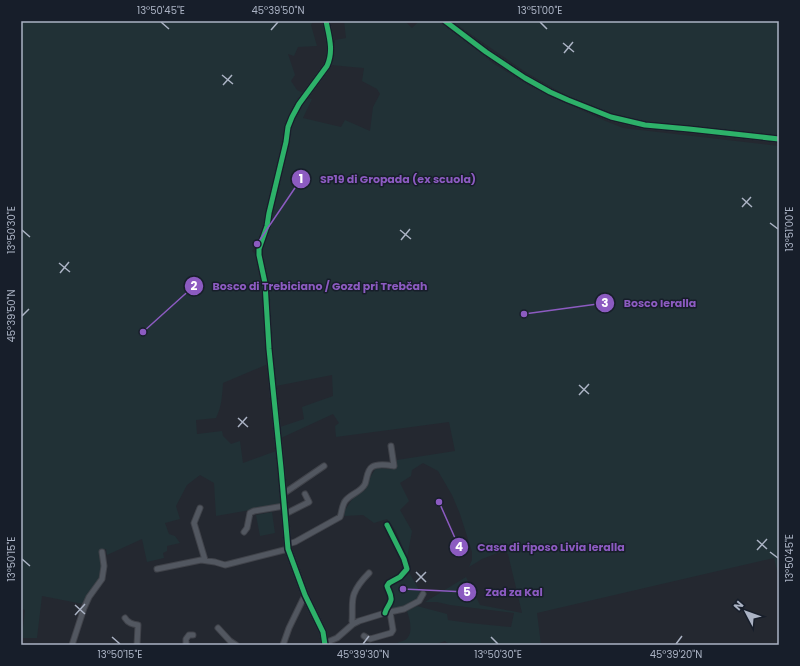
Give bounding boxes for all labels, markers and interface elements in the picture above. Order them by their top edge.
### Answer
text: 13°50'45"E [137,3,185,18]
text: 45°39'50"N [252,3,304,18]
text: 13°51'00"E [518,3,562,18]
callout: SP19 di Gropada (ex scuola) [291,167,484,190]
text: 1 [299,170,303,187]
text: SP19 di Gropada (ex scuola) [320,171,476,187]
text: 13°50'30"E [4,206,19,254]
text: 13°51'00"E [782,207,797,251]
callout: Bosco di Trebiciano / Gozd pri Trebčah [184,275,435,298]
text: 2 [191,277,198,294]
text: Bosco di Trebiciano / Gozd pri Trebčah [213,278,427,294]
text: 45°39'50"N [4,290,19,342]
callout: Bosco Ieralla [595,292,704,315]
text: 3 [601,294,609,311]
text: Bosco Ieralla [624,295,696,311]
text: 13°50'45"E [782,534,797,582]
callout: Casa di riposo Livia Ieralla [449,535,633,558]
text: 13°50'15"E [4,537,19,581]
text: 4 [455,538,463,555]
text: Casa di riposo Livia Ieralla [477,539,625,555]
callout: Zad za Kal [457,581,551,604]
text: 5 [463,583,471,600]
text: Zad za Kal [485,584,543,600]
north arrow [726,592,766,632]
text: N [730,597,747,614]
text: 13°50'15"E [98,647,142,662]
text: 45°39'30"N [337,647,389,662]
text: 13°50'30"E [474,647,522,662]
text: 45°39'20"N [650,647,702,662]

